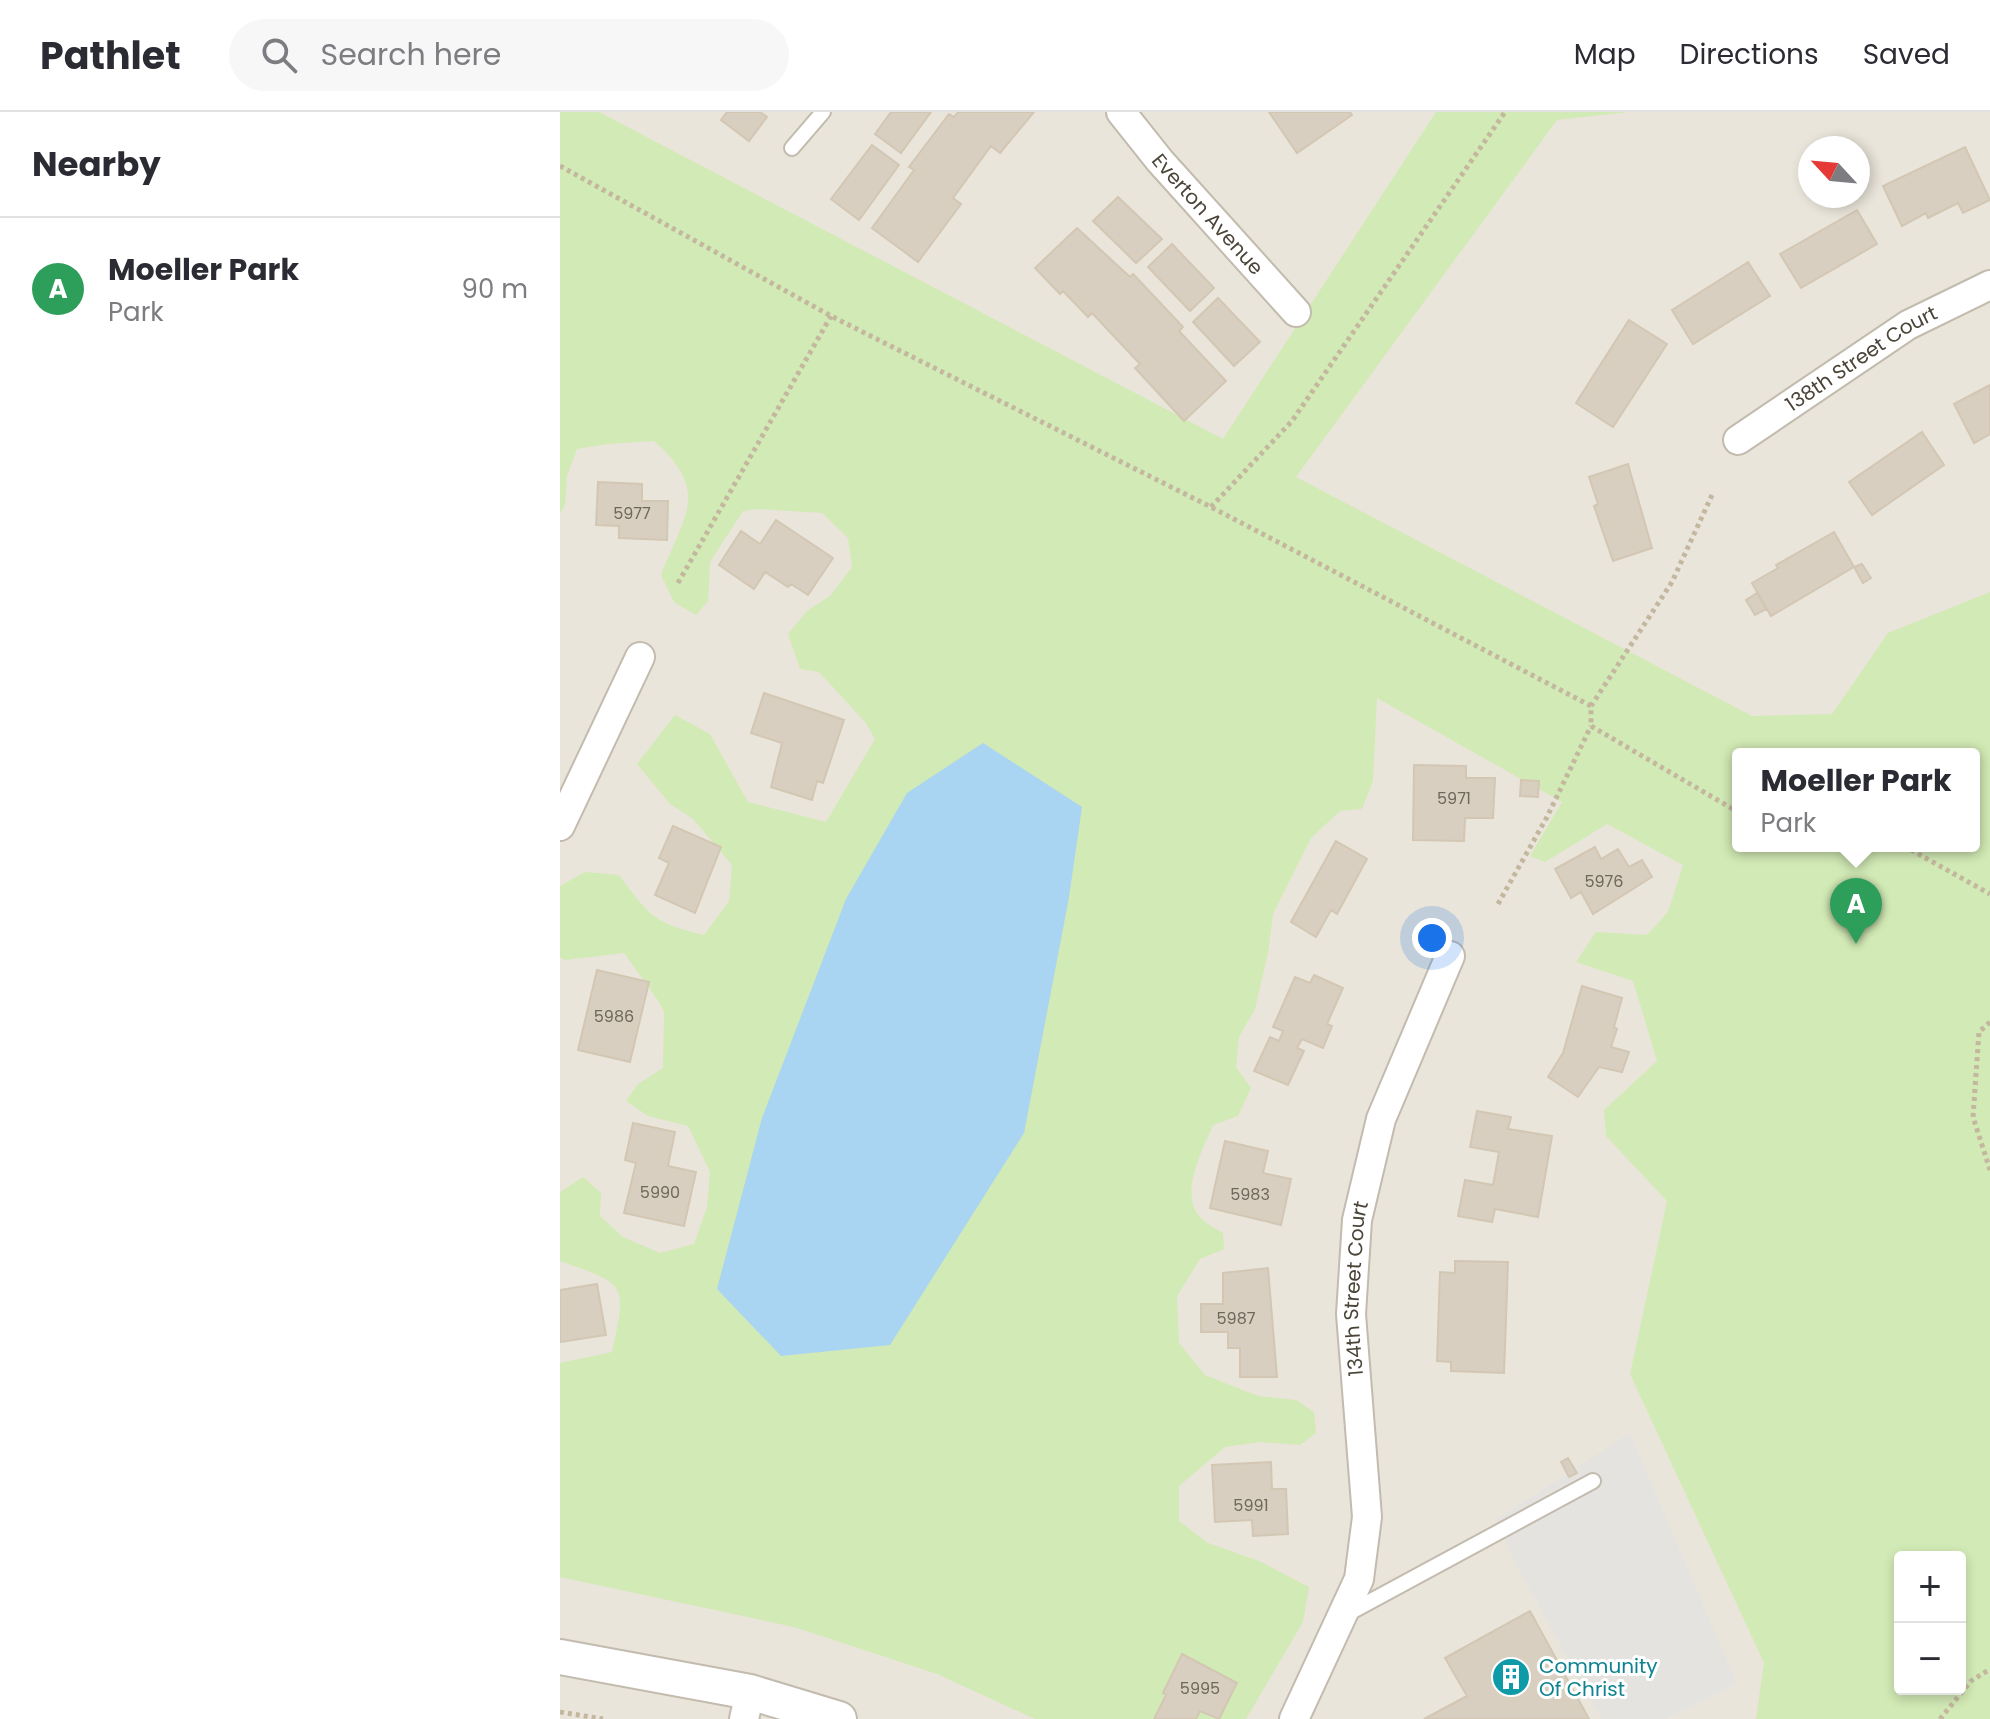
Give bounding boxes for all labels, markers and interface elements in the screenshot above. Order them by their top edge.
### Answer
search box [229,19,789,91]
text: Pathlet [40,29,181,82]
icon: search [257,33,301,77]
text: Search here [321,33,501,76]
text: Map [1574,35,1636,74]
text: Directions [1680,35,1819,74]
text: Saved [1863,35,1950,74]
north arrow [1798,136,1870,208]
text: Nearby [32,140,161,188]
street label: Everton Avenue [1145,148,1270,281]
text: Moeller Park [108,248,299,291]
text: A [48,271,68,307]
text: 90 m [462,271,528,307]
text: Park [108,294,164,330]
street label: 138th Street Court [1780,299,1942,418]
house number: 5977 [613,502,651,525]
popup [1732,748,1980,852]
text: Moeller Park [1761,759,1951,802]
house number: 5971 [1437,787,1471,810]
text: Park [1761,805,1816,841]
house number: 5976 [1584,870,1624,893]
pin: A [1830,878,1882,944]
your location [1412,918,1452,958]
house number: 5986 [594,1005,634,1028]
house number: 5990 [640,1181,680,1204]
house number: 5983 [1230,1183,1270,1206]
street label: 134th Street Court [1337,1198,1375,1377]
house number: 5987 [1217,1307,1256,1330]
house number: 5991 [1233,1494,1269,1517]
map controls [1894,1551,1966,1695]
button: + [1894,1551,1966,1623]
button: − [1894,1623,1966,1695]
place label: Community Of Christ [1539,1652,1658,1703]
building icon: Community Of Christ [1490,1656,1532,1698]
house number: 5995 [1180,1677,1220,1700]

